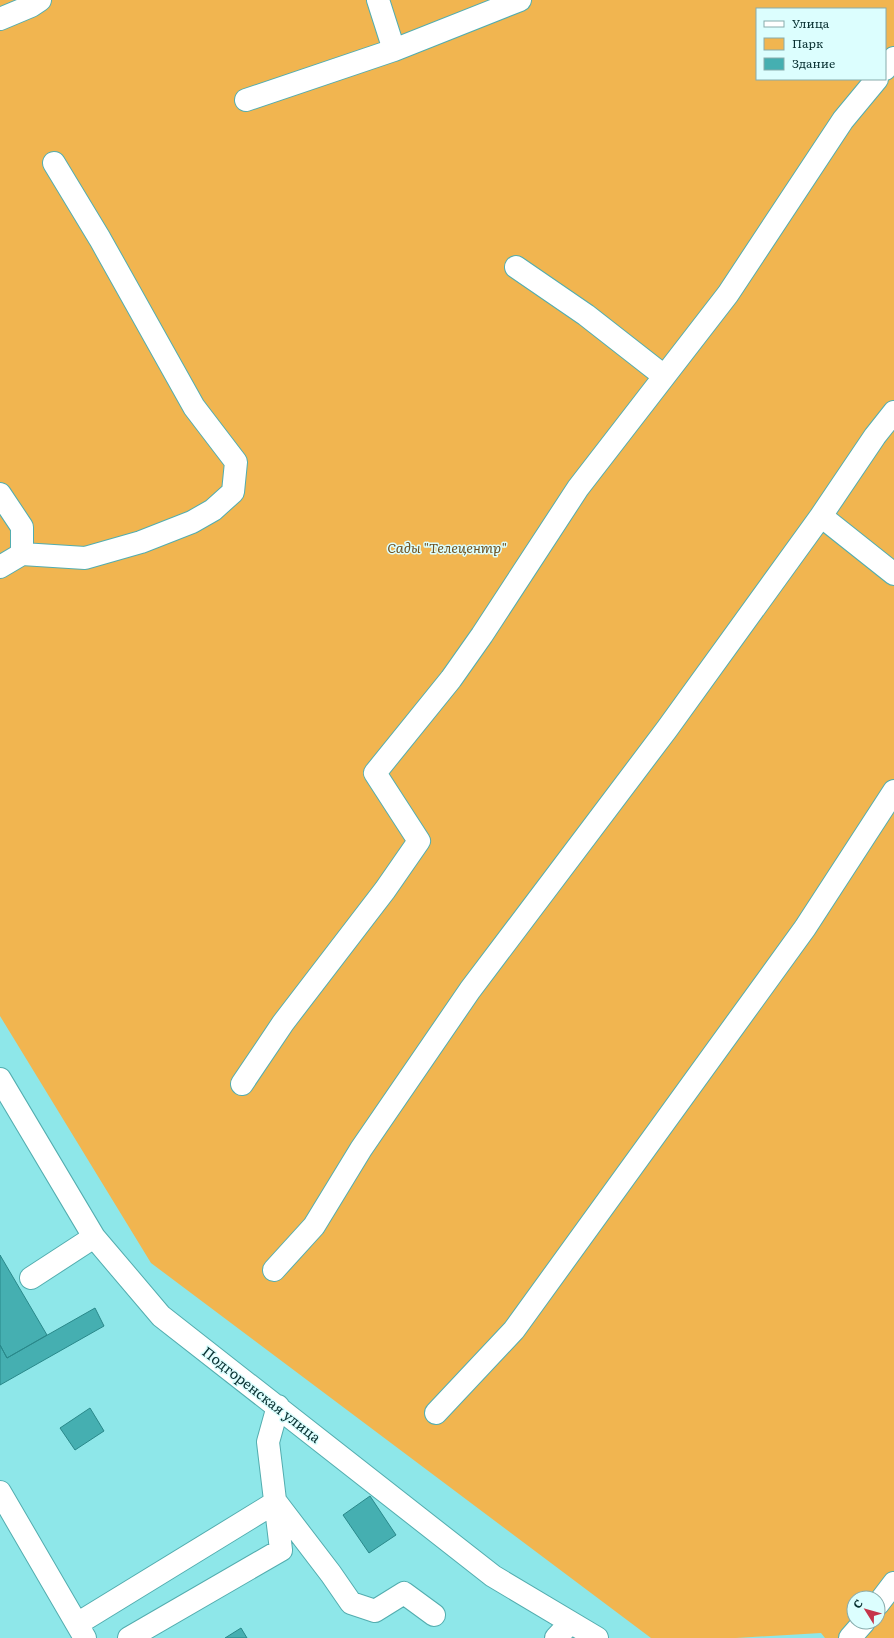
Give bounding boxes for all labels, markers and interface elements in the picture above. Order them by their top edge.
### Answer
legend [756,8,886,80]
text: Улица [792,14,830,32]
text: Парк [792,34,823,52]
text: Здание [792,54,835,72]
park label: Сады "Телецентр" [387,537,507,557]
street label: Подгоренская улица [198,1341,326,1447]
north arrow [846,1590,886,1630]
text: С [848,1595,866,1611]

